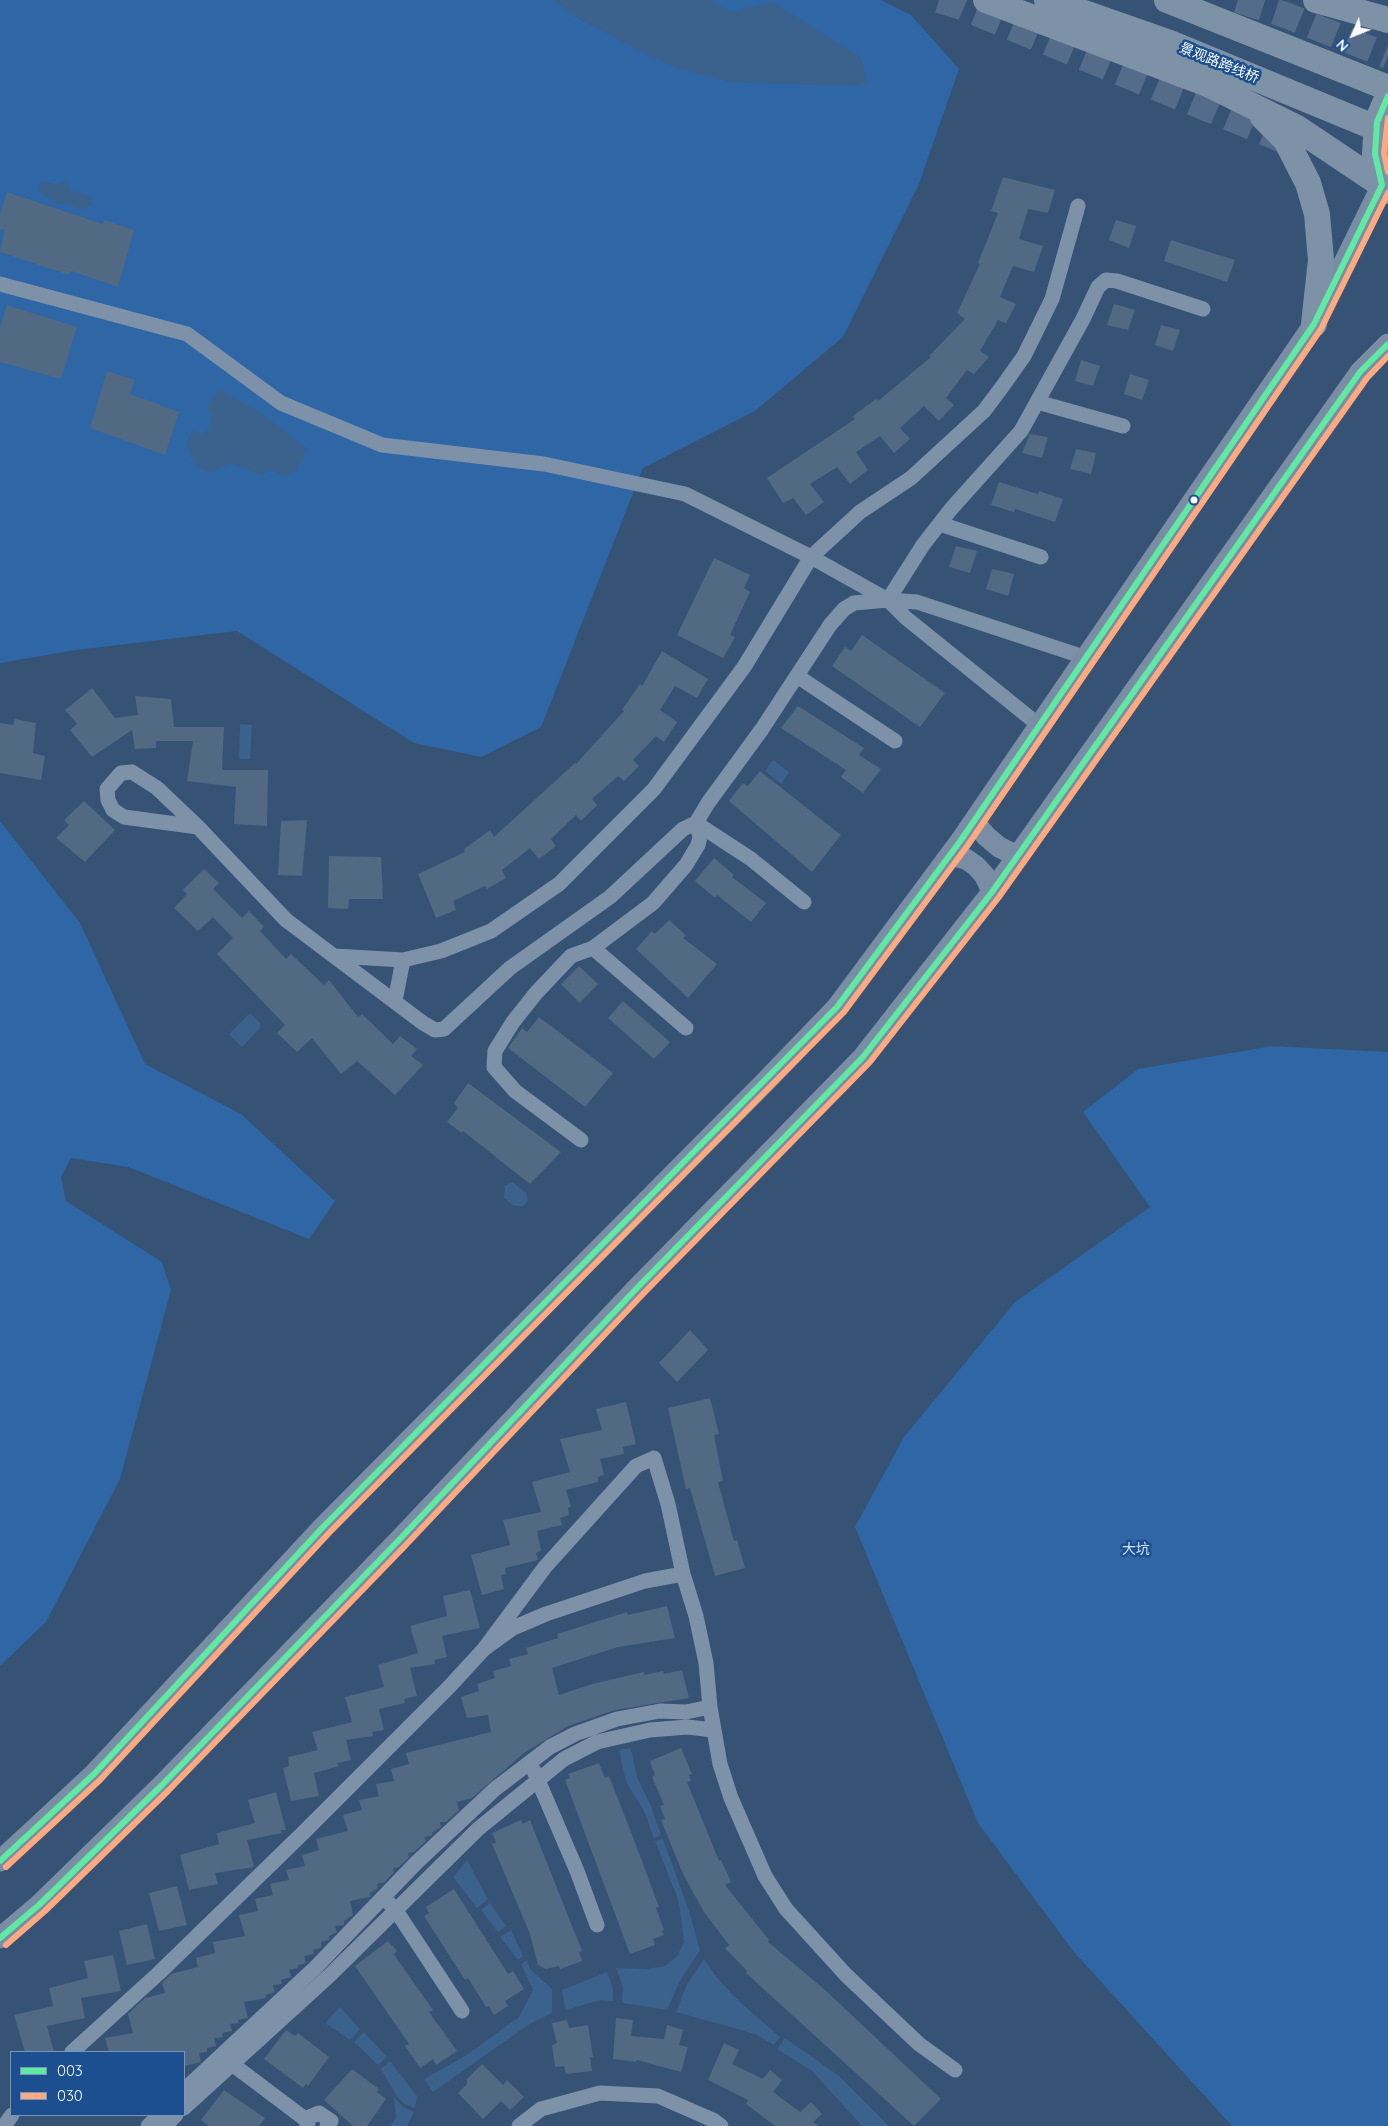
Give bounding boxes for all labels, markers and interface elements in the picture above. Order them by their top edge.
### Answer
north arrow [1328,10,1378,60]
text: N [1332,35,1352,55]
street label: 景观路跨线桥 [1177,39,1261,87]
unlabelled marker [1189,495,1199,505]
park label: 大坑 [1122,1542,1150,1558]
legend [10,2051,185,2116]
text: 003 [57,2061,83,2080]
text: 030 [57,2086,83,2105]

